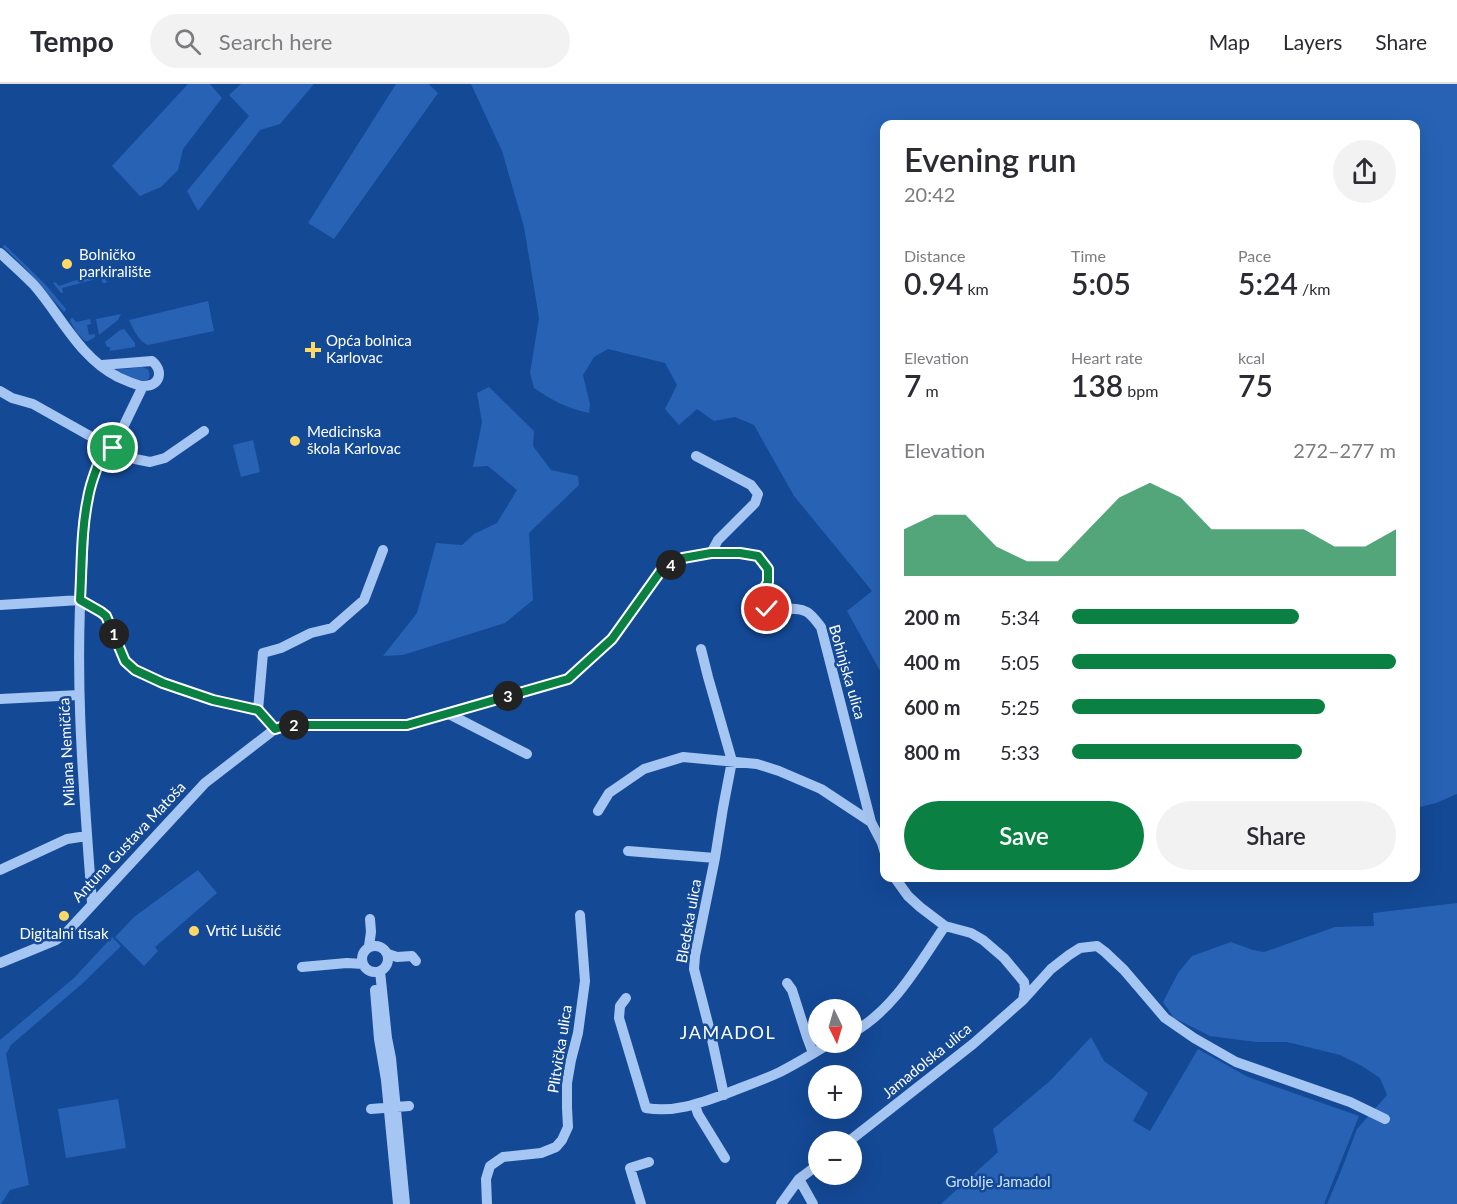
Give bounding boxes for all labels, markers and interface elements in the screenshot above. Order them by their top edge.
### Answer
search box [150,14,570,68]
text: Tempo [30,24,114,58]
icon: search [171,25,204,58]
text: Search here [219,28,332,55]
text: Map [1209,29,1250,54]
text: Layers [1283,29,1342,54]
text: Share [1375,29,1427,54]
text: Evening run [904,139,1077,179]
button: share [1333,140,1396,203]
text: 20:42 [904,182,955,206]
place label: Bolničko parkiralište [79,245,151,280]
text: Distance [904,246,965,265]
text: Time [1071,246,1106,265]
text: Pace [1238,246,1271,265]
marker: Bolničko parkiralište [60,257,74,271]
text: 0.94 [904,265,963,301]
text: 5:05 [1071,265,1131,301]
text: 5:24 [1238,265,1298,301]
text: km [963,279,989,298]
text: /km [1298,279,1330,298]
place label: Opća bolnica Karlovac [326,331,412,366]
marker: Opća bolnica Karlovac [304,341,322,359]
text: Elevation [904,348,969,367]
text: Heart rate [1071,348,1143,367]
text: kcal [1238,348,1265,367]
text: 7 [904,367,921,403]
text: 138 [1071,367,1123,403]
text: 75 [1238,367,1273,403]
text: m [921,381,939,400]
text: bpm [1123,381,1158,400]
pin [87,422,138,473]
place label: Medicinska škola Karlovac [307,422,401,457]
icon: arrive [96,431,129,464]
marker: Medicinska škola Karlovac [288,434,302,448]
text: Elevation [904,438,985,462]
text: 272–277 m [1293,438,1396,462]
pin: 4 [656,550,686,580]
text: 4 [666,555,676,574]
pin [741,583,792,634]
icon: check [750,592,783,625]
text: 200 m [904,605,960,629]
text: 5:34 [1000,605,1040,629]
pin: 1 [99,619,129,649]
street label: Bohinjska ulica [826,622,870,721]
text: 1 [109,624,119,643]
text: 400 m [904,650,960,674]
text: 5:05 [1000,650,1040,674]
pin: 3 [493,681,523,711]
text: 3 [503,686,513,705]
text: 600 m [904,695,960,719]
text: 5:25 [1000,695,1040,719]
street label: Milana Nemičića [54,697,78,807]
pin: 2 [279,710,309,740]
text: 2 [289,715,299,734]
text: 800 m [904,740,960,764]
text: 5:33 [1000,740,1040,764]
street label: Antuna Gustava Matoša [68,777,189,905]
button: Save [904,801,1144,870]
button: Share [1156,801,1396,870]
street label: Bledska ulica [672,877,704,964]
marker: Digitalni tisak [57,909,71,923]
place label: Vrtić Luščić [206,921,281,939]
place label: Digitalni tisak [19,924,109,942]
marker: Vrtić Luščić [187,924,201,938]
north arrow [808,999,862,1053]
map controls [808,999,862,1185]
street label: Plitvička ulica [543,1003,575,1094]
street label: Jamadolska ulica [878,1019,974,1102]
district label: JAMADOL [680,1021,776,1043]
button: + [808,1065,862,1119]
button: − [808,1131,862,1185]
park label: Groblje Jamadol [945,1172,1051,1190]

